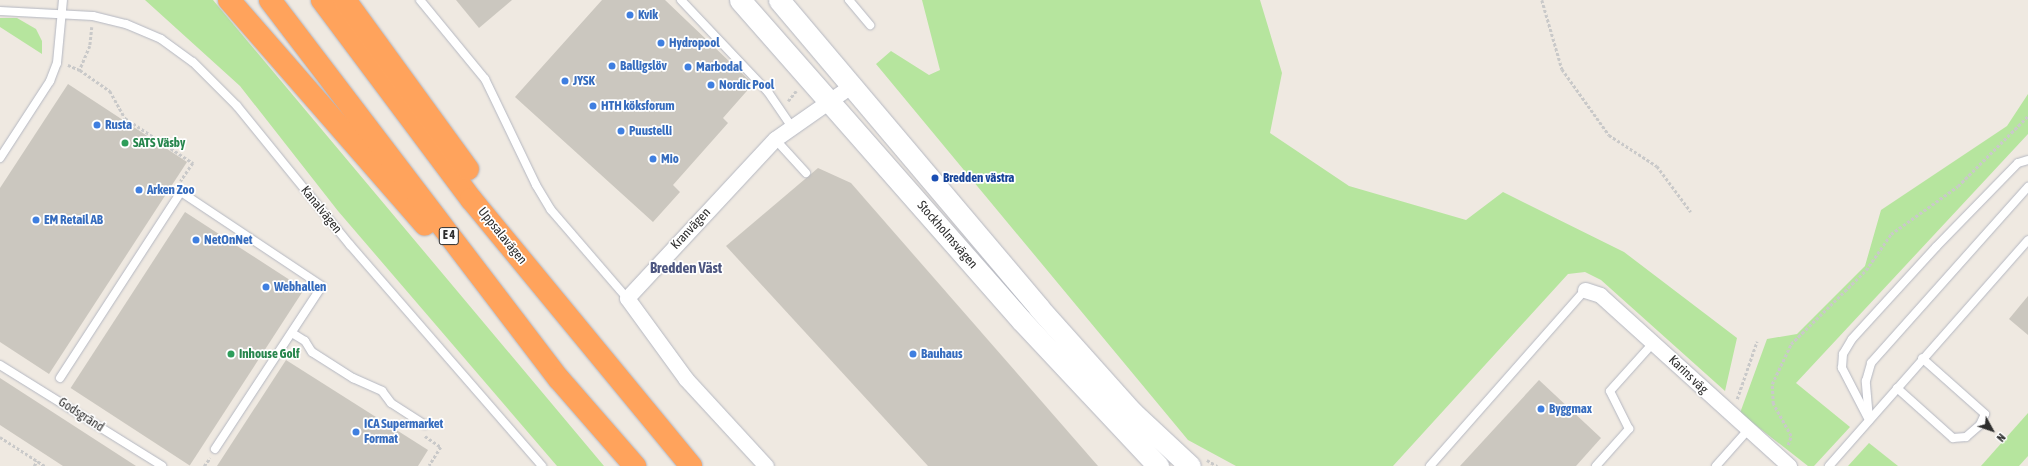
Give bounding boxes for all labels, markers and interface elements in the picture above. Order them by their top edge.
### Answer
place label: Kvik [638,7,658,23]
marker: Kvik [625,10,635,20]
place label: Hydropool [669,35,720,51]
marker: Hydropool [656,38,666,48]
place label: Balligslöv [620,58,667,74]
place label: Marbodal [696,59,743,75]
marker: Balligslöv [607,61,617,71]
marker: Marbodal [683,62,693,72]
place label: JYSK [573,73,595,89]
marker: JYSK [560,76,570,86]
place label: Nordic Pool [719,77,774,93]
marker: Nordic Pool [706,80,716,90]
place label: HTH köksforum [601,98,675,114]
marker: HTH köksforum [588,101,598,111]
place label: Rusta [105,117,132,133]
marker: Rusta [92,120,102,130]
place label: Puustelli [629,123,672,139]
marker: Puustelli [616,126,626,136]
place label: SATS Väsby [133,135,185,151]
marker: SATS Väsby [120,138,130,148]
place label: Mio [661,151,679,167]
marker: Mio [648,154,658,164]
place label: Bredden västra [943,170,1014,186]
marker: Bredden västra [930,173,940,183]
place label: Arken Zoo [147,182,195,198]
street label: Kanalvägen [297,183,345,237]
marker: Arken Zoo [134,185,144,195]
street label: Stockholmsvägen [913,198,981,272]
street label: Uppsalavägen [474,204,530,268]
street label: Kranvägen [668,205,714,253]
place label: EM Retail AB [44,212,103,228]
marker: EM Retail AB [31,215,41,225]
road number: E 4 [438,226,460,246]
place label: NetOnNet [204,232,253,248]
marker: NetOnNet [191,235,201,245]
district label: Bredden Väst [650,259,722,277]
place label: Webhallen [274,279,326,295]
marker: Webhallen [261,282,271,292]
place label: Inhouse Golf [239,346,300,362]
place label: Bauhaus [921,346,963,362]
marker: Inhouse Golf [226,349,236,359]
marker: Bauhaus [908,349,918,359]
street label: Karins väg [1665,353,1711,397]
street label: Godsgränd [55,394,107,436]
place label: Byggmax [1549,401,1592,417]
marker: Byggmax [1536,404,1546,414]
north arrow [1972,410,2012,450]
place label: ICA Supermarket Format [364,417,443,448]
marker: ICA Supermarket Format [351,427,361,437]
text: N [1995,431,2008,444]

